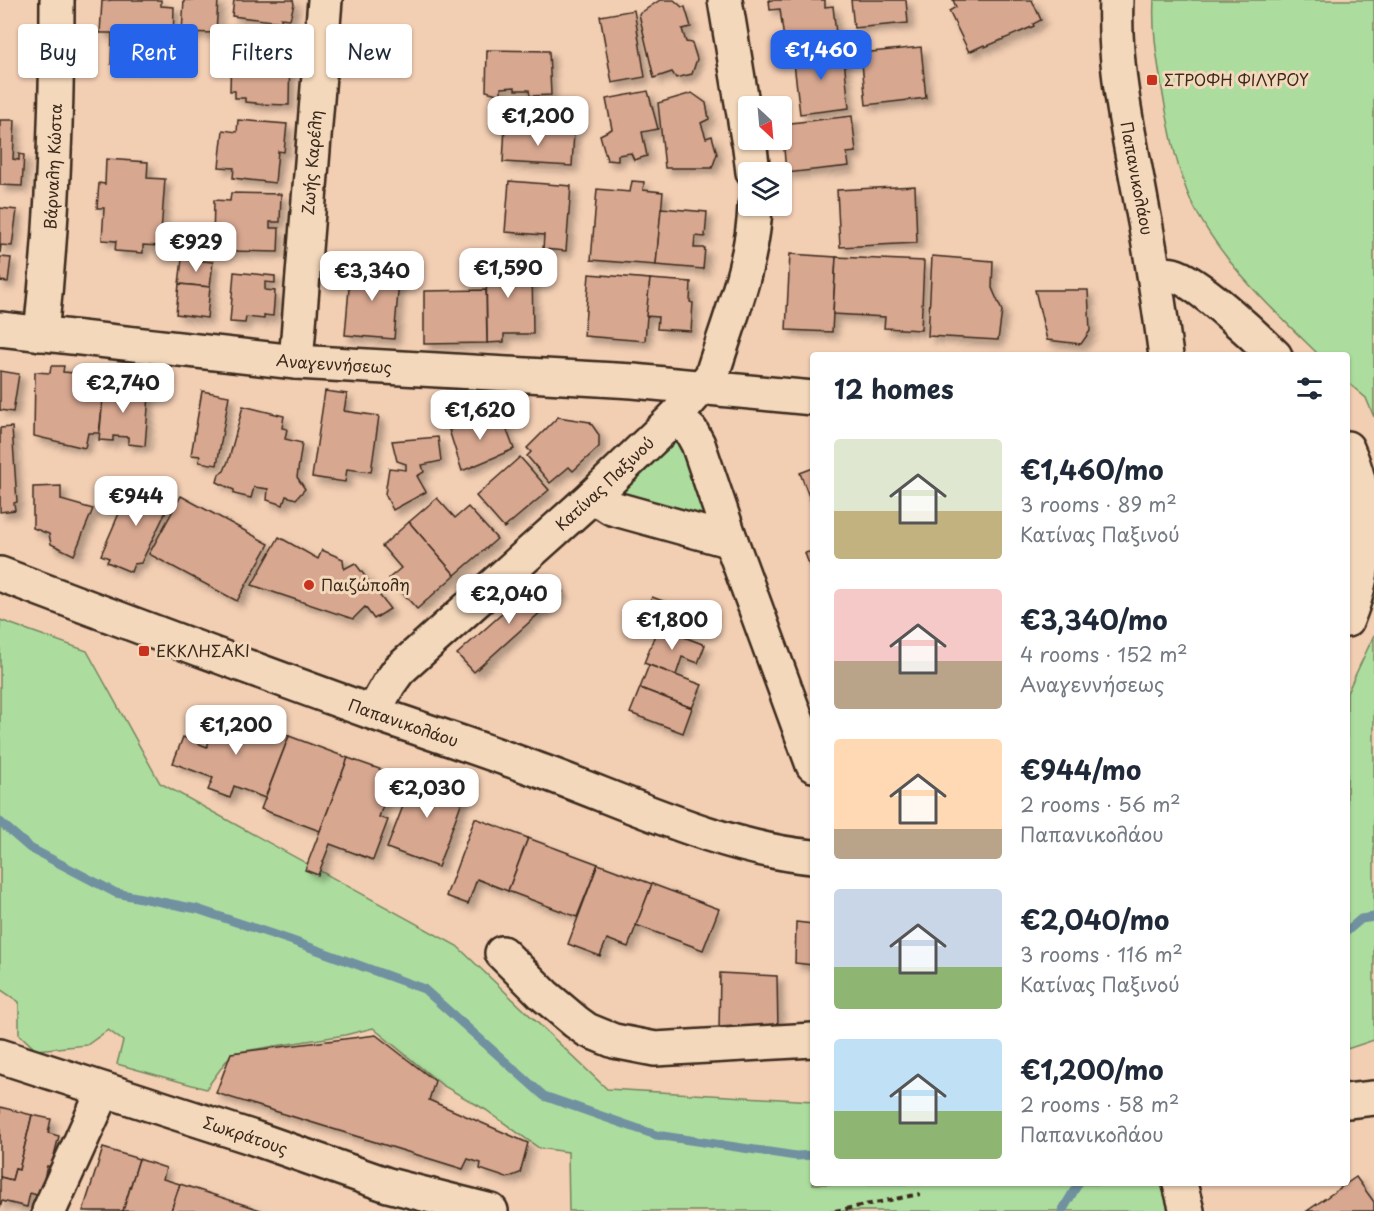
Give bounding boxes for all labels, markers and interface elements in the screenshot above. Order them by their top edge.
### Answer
chip: Buy [18,24,98,78]
chip: Rent [110,24,198,78]
chip: Filters [210,24,314,78]
chip: New [326,24,412,78]
pin: €1,460 [772,30,870,81]
text: €1,460 [785,34,857,64]
place label: ΣΤΡΟΦΗ ΦΙΛΥΡΟΥ [1164,67,1309,91]
marker: ΣΤΡΟΦΗ ΦΙΛΥΡΟΥ [1145,73,1159,87]
pin: €1,200 [489,96,587,147]
north arrow [738,96,792,150]
map controls [738,96,792,216]
text: €1,200 [502,100,574,130]
street label: Βάρναλη Κώστα [37,103,67,230]
street label: Ζωής Καρέλη [295,109,327,216]
street label: Παπανικολάου [1115,120,1160,237]
button: layers [738,162,792,216]
pin: €929 [160,222,232,273]
text: €929 [169,226,223,256]
pin: €1,590 [459,248,557,299]
pin: €3,340 [323,251,421,302]
text: €1,590 [473,252,543,282]
text: €3,340 [334,255,410,285]
street label: Αναγεννήσεως [275,347,393,378]
pin: €2,740 [74,363,172,414]
text: €2,740 [86,367,160,397]
text: 12 homes [834,369,954,408]
icon: filters [1293,372,1326,405]
pin: €1,620 [431,390,529,441]
text: €1,620 [445,394,515,424]
street label: Κατίνας Παξινού [549,431,659,536]
text: €1,460/mo [1020,450,1164,489]
icon: home [882,463,954,535]
pin: €944 [100,476,172,527]
text: €944 [108,480,164,510]
text: 3 rooms · 89 m² [1020,489,1177,519]
text: Κατίνας Παξινού [1020,519,1180,549]
place label: Παιζώπολη [321,572,410,596]
pin: €2,040 [460,574,558,625]
marker: Παιζώπολη [302,578,316,592]
text: €2,040 [470,578,548,608]
pin: €1,800 [623,600,721,651]
text: €3,340/mo [1020,600,1168,639]
text: €1,800 [636,604,708,634]
icon: home [882,613,954,685]
place label: ΕΚΚΛΗΣΑΚΙ [156,638,250,662]
text: 4 rooms · 152 m² [1020,639,1188,669]
marker: ΕΚΚΛΗΣΑΚΙ [137,644,151,658]
text: Αναγεννήσεως [1020,669,1164,699]
street label: Παπανικολάου [345,692,462,752]
pin: €1,200 [187,705,285,756]
text: €1,200 [200,709,272,739]
text: €944/mo [1020,750,1141,789]
icon: home [882,763,954,835]
pin: €2,030 [378,768,476,819]
text: €2,030 [389,772,465,802]
text: 2 rooms · 56 m² [1020,789,1181,819]
text: Παπανικολάου [1020,819,1164,849]
text: €2,040/mo [1020,900,1169,939]
icon: home [882,913,954,985]
text: 3 rooms · 116 m² [1020,939,1183,969]
text: Κατίνας Παξινού [1020,969,1180,999]
text: €1,200/mo [1020,1050,1164,1089]
icon: home [882,1063,954,1135]
text: 2 rooms · 58 m² [1020,1089,1179,1119]
street label: Σωκράτους [200,1109,291,1160]
text: Παπανικολάου [1020,1119,1164,1149]

